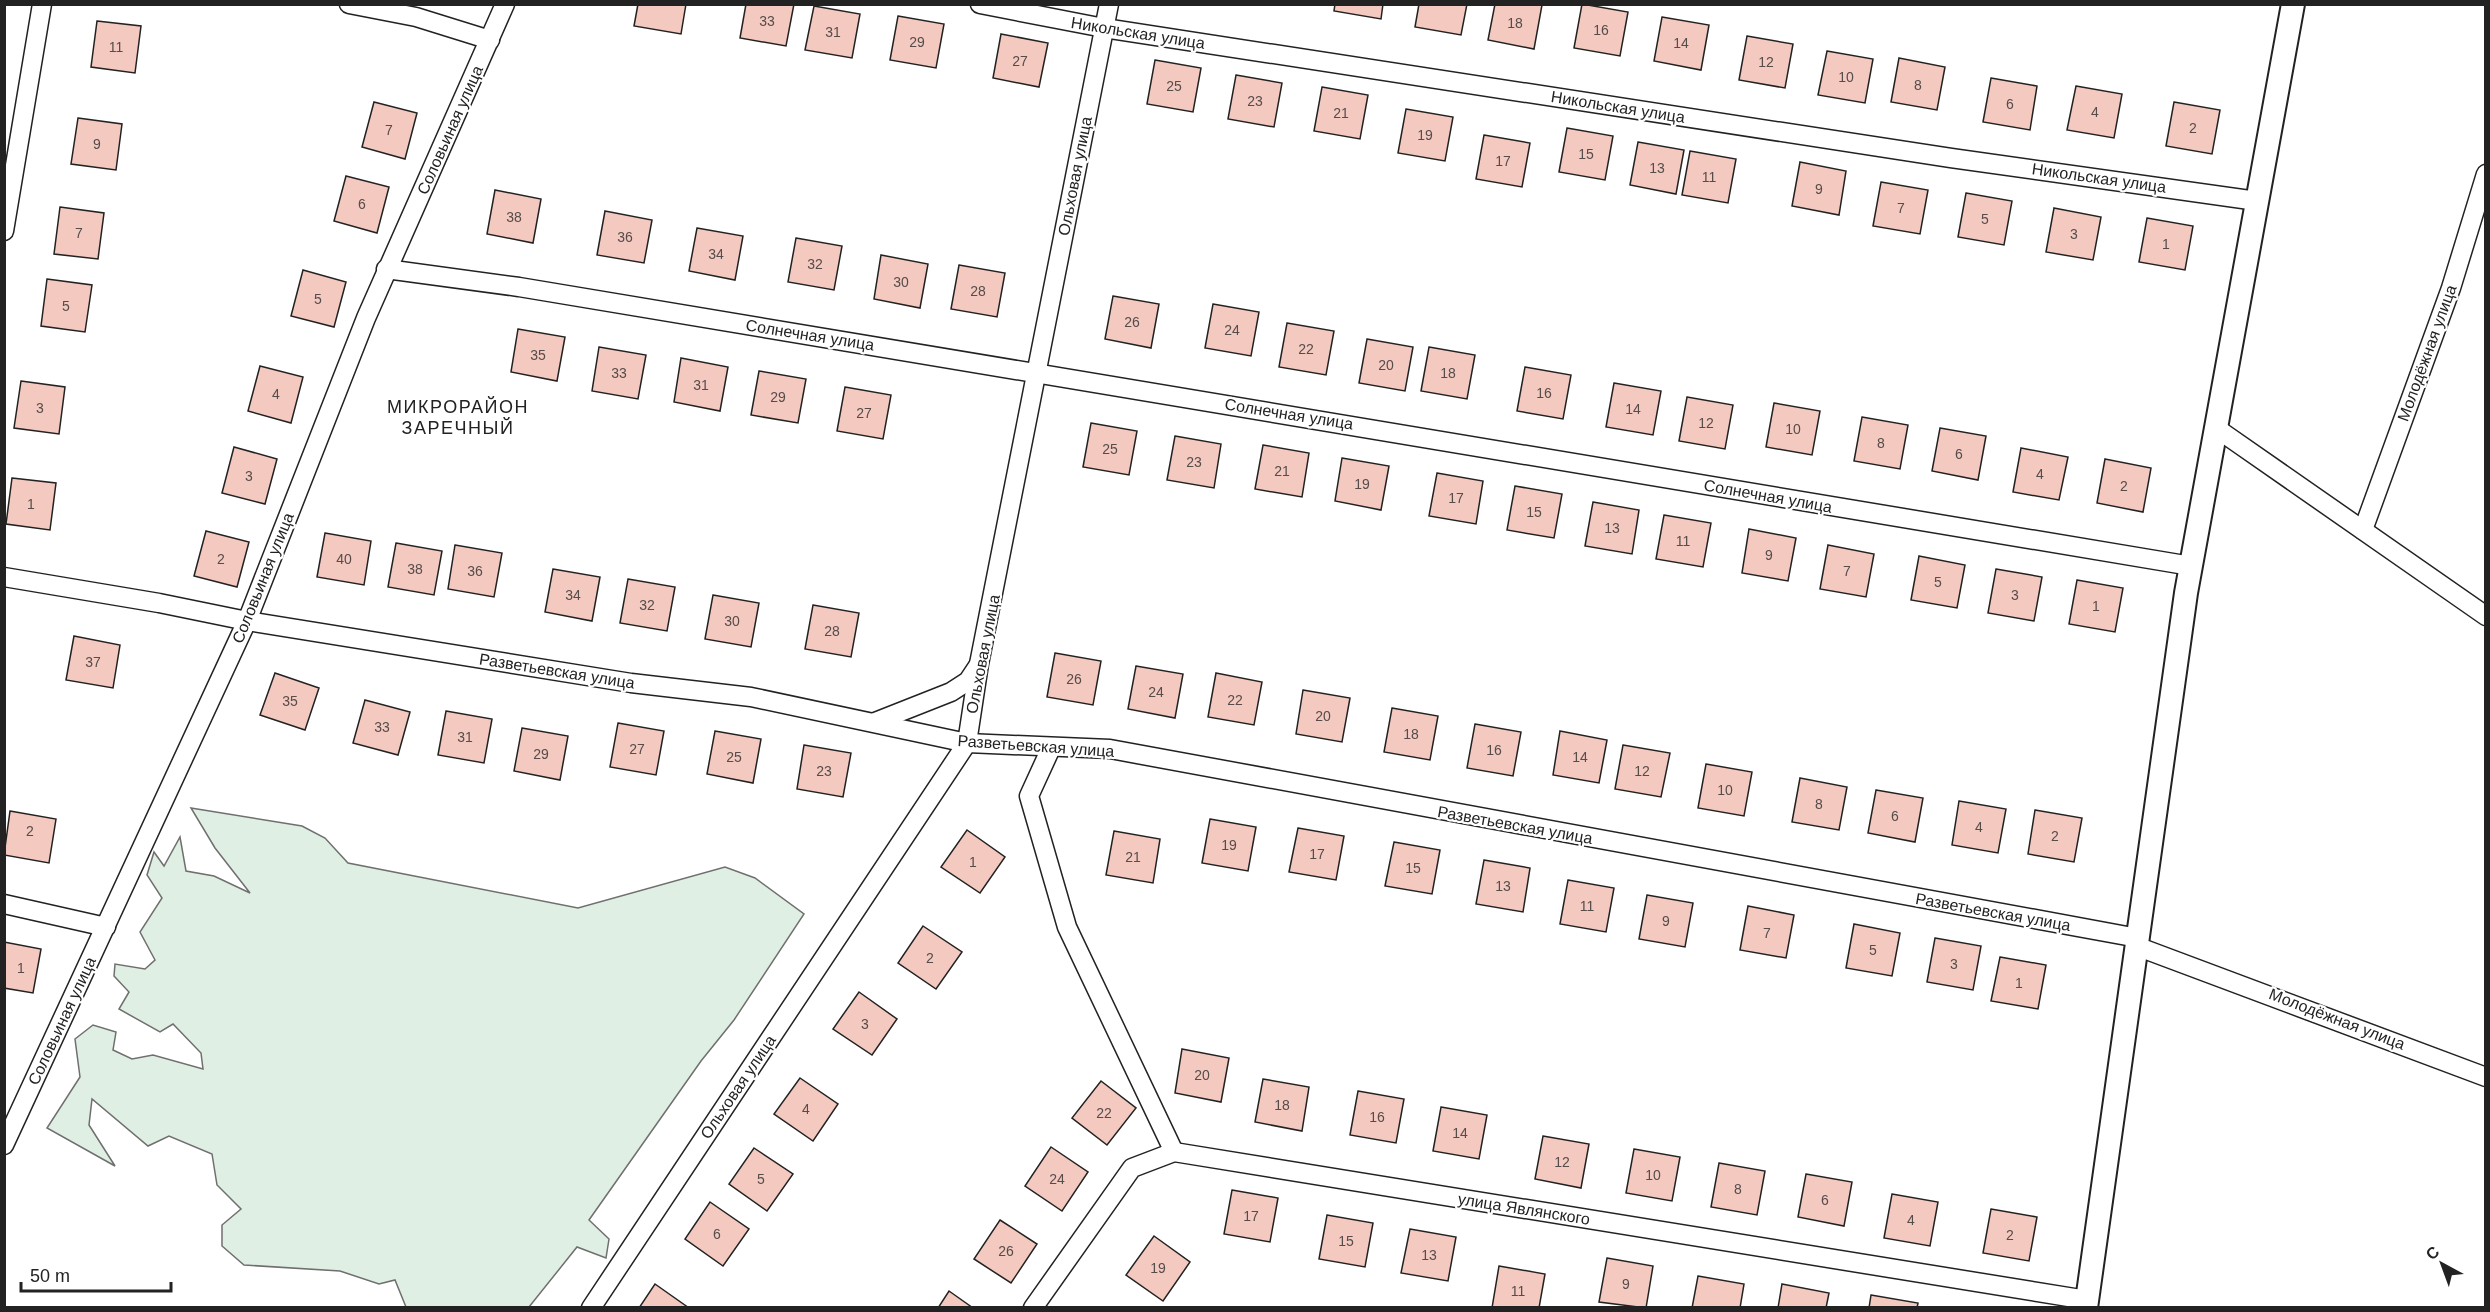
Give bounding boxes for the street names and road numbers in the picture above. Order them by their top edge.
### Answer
street label: Никольская улица [1070,14,1206,52]
street label: Соловьиная улица [414,63,486,197]
street label: Никольская улица [1550,88,1686,126]
street label: Ольховая улица [1055,115,1095,237]
street label: Никольская улица [2031,160,2167,196]
street label: Молодёжная улица [2394,282,2460,424]
street label: Солнечная улица [745,316,876,354]
street label: Солнечная улица [1224,395,1355,433]
street label: Солнечная улица [1703,476,1833,516]
street label: Соловьиная улица [229,510,297,646]
street label: Ольховая улица [963,593,1003,715]
street label: Разветьевская улица [478,650,636,692]
street label: Разветьевская улица [957,732,1115,760]
street label: Разветьевская улица [1436,803,1594,847]
street label: Разветьевская улица [1914,890,2072,934]
street label: Соловьиная улица [25,954,99,1088]
street label: Молодёжная улица [2267,985,2407,1053]
street label: Ольховая улица [697,1032,779,1142]
street label: улица Являнского [1457,1190,1591,1228]

